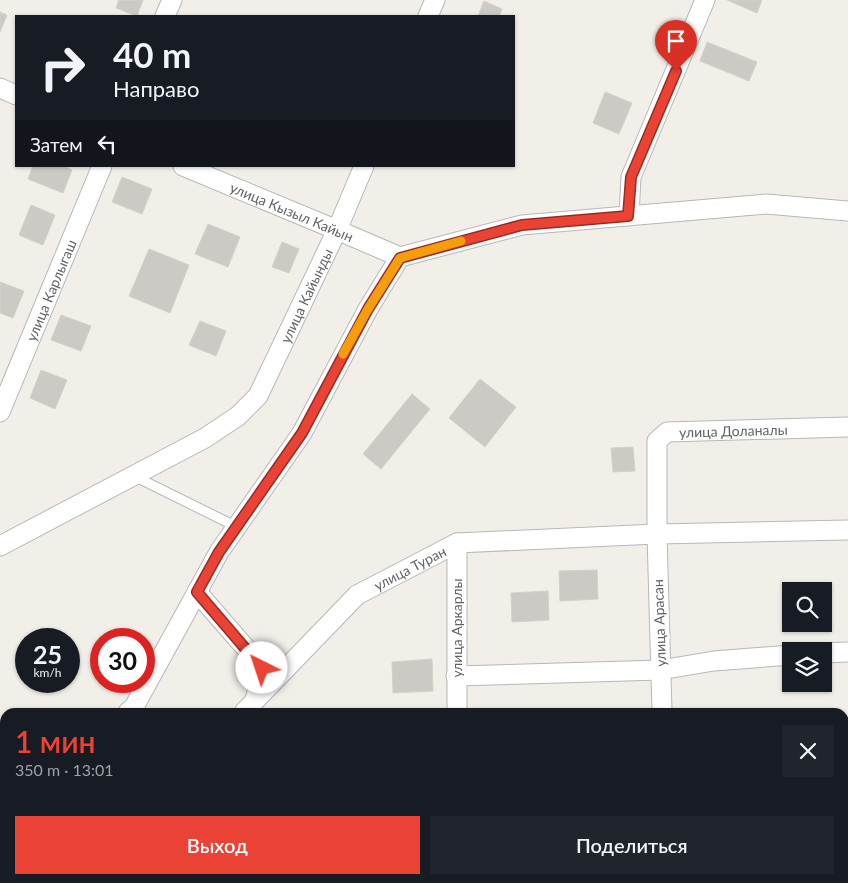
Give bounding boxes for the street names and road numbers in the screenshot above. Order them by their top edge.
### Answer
street label: улица Кызыл Кайын [228,178,356,245]
street label: улица Карлыгаш [22,237,79,343]
street label: улица Кайынды [276,245,336,346]
street label: улица Доланалы [679,420,788,440]
street label: улица Туран [371,542,449,593]
street label: улица Аркарлы [448,578,465,678]
street label: улица Арасан [649,579,669,667]

